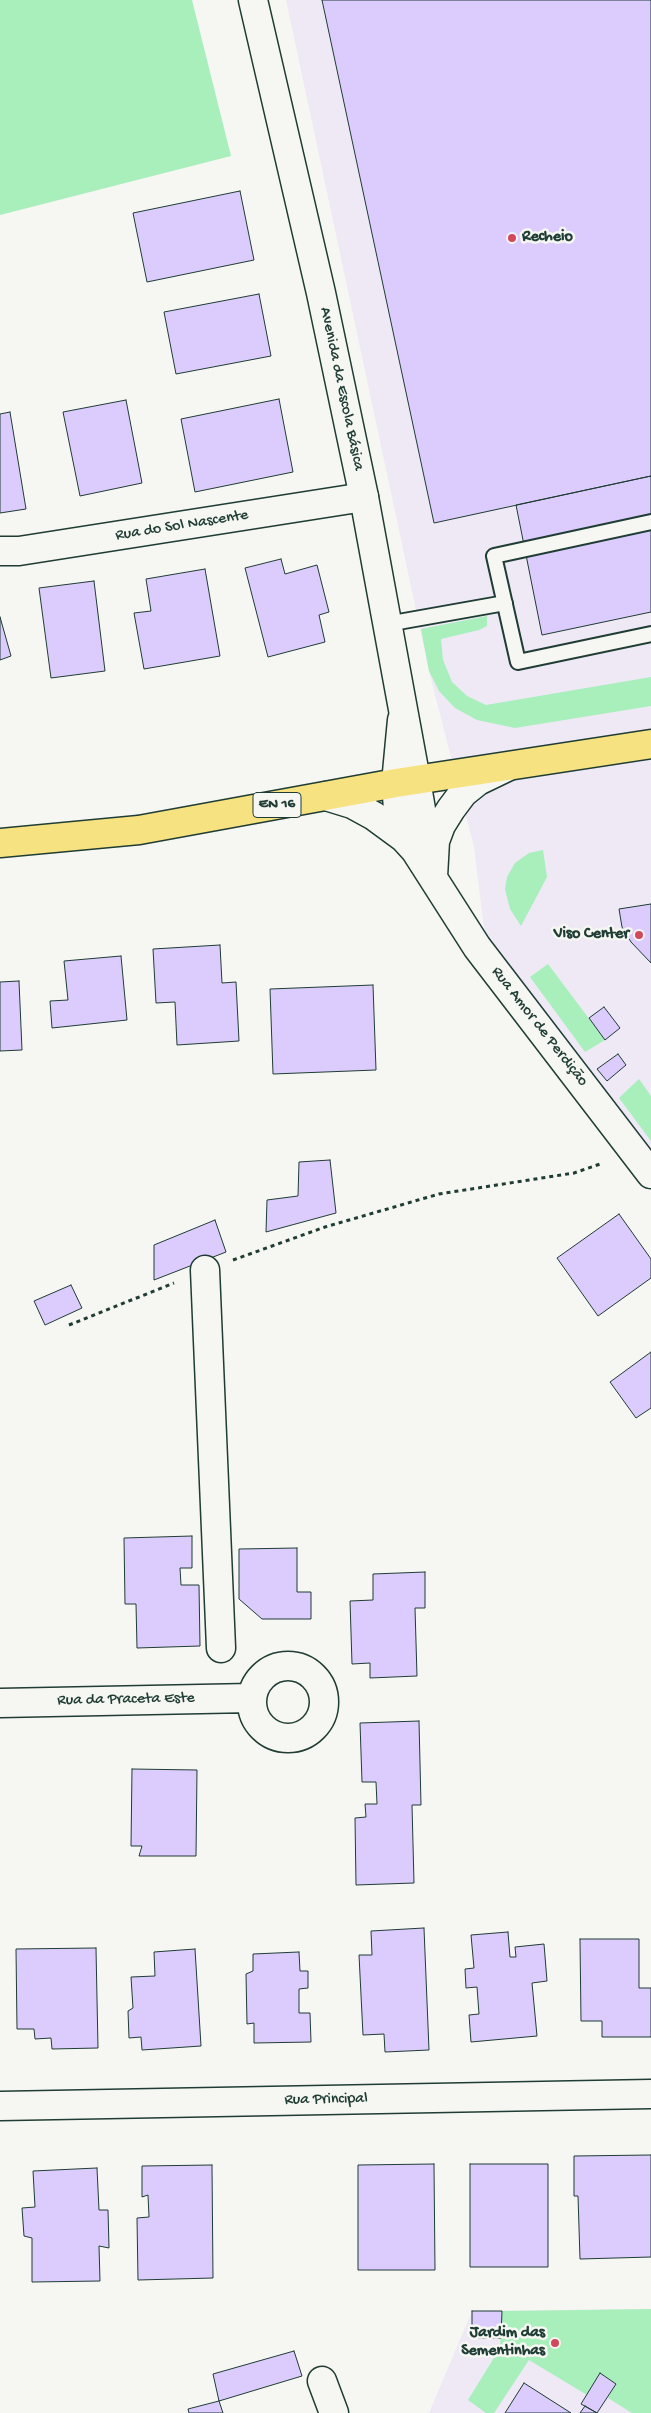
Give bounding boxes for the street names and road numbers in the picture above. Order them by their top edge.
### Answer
street label: Avenida da Escola Básica [314,306,368,472]
street label: Rua do Sol Nascente [114,506,250,546]
road number: EN 16 [253,792,301,818]
street label: Rua Amor de Perdição [486,963,592,1091]
street label: Rua da Praceta Este [57,1689,195,1711]
street label: Rua Principal [284,2090,368,2110]

